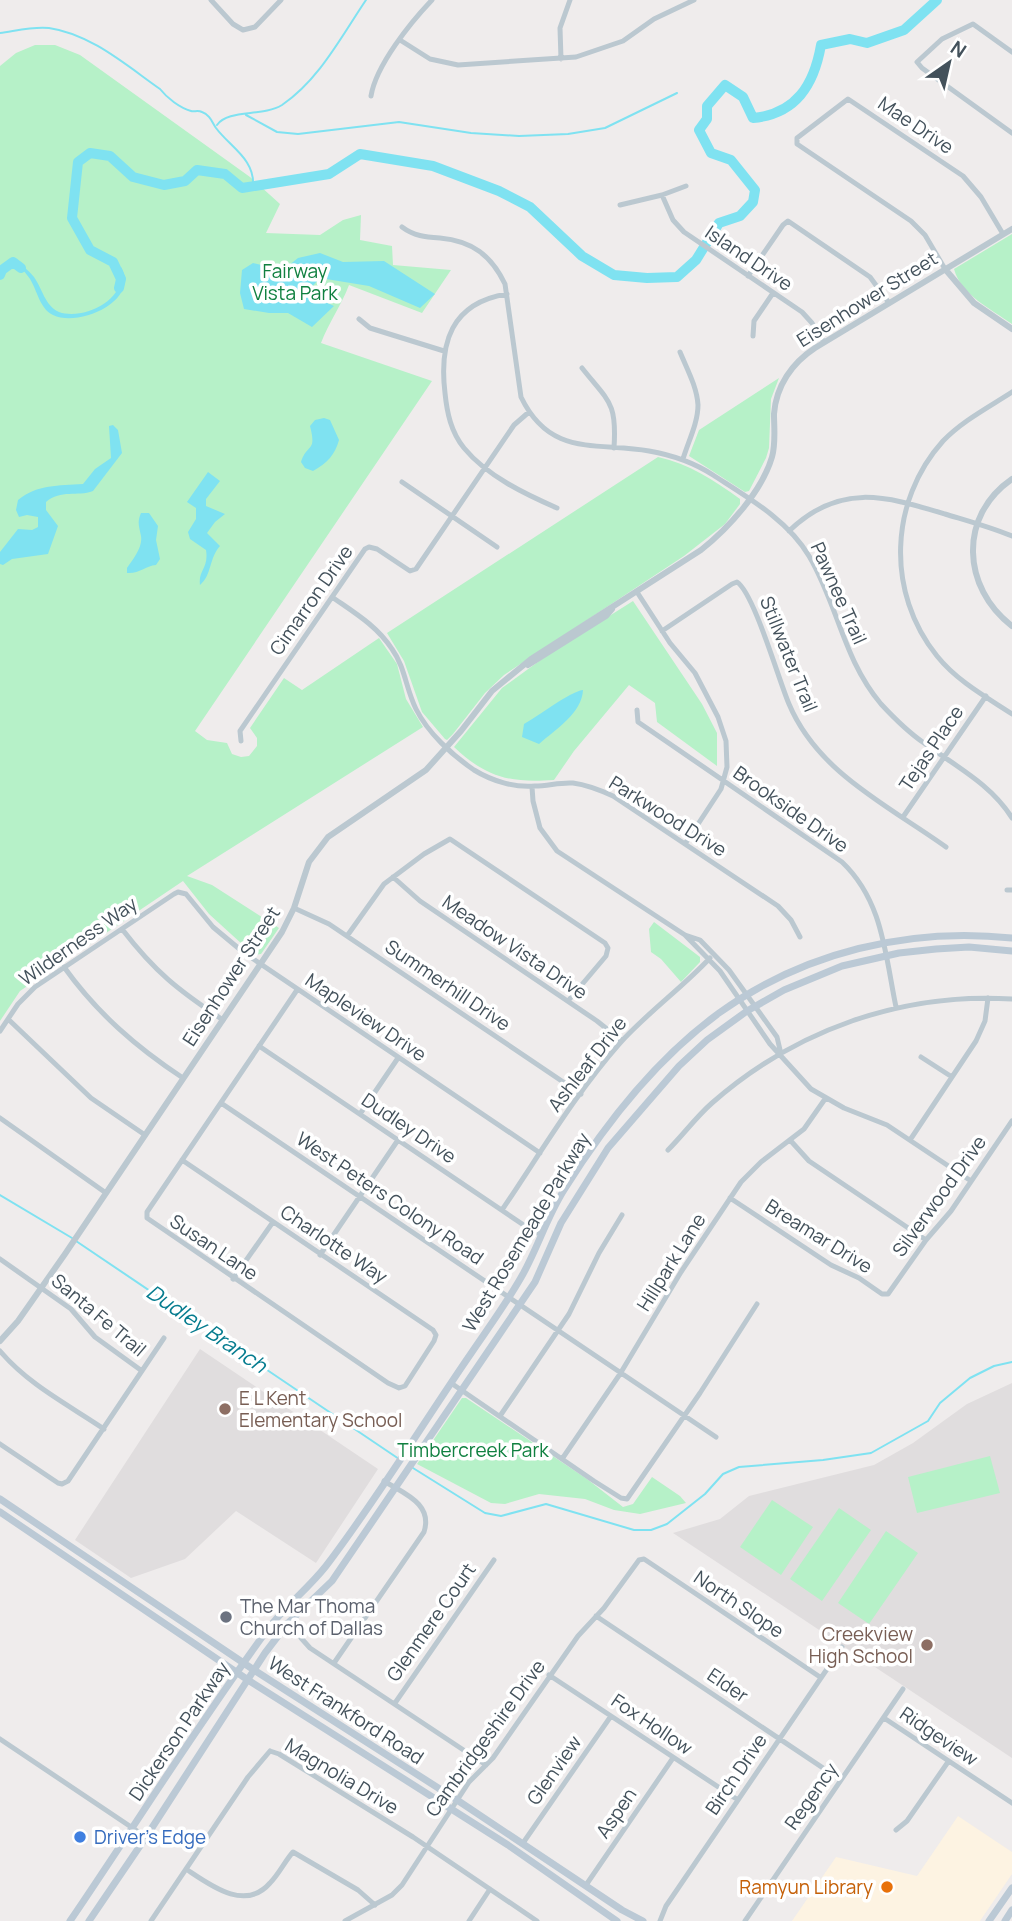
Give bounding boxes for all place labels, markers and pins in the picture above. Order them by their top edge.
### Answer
place label: E L Kent Elementary School [239,1385,402,1433]
marker: E L Kent Elementary School [217,1401,233,1417]
place label: The Mar Thoma Church of Dallas [240,1593,383,1641]
marker: The Mar Thoma Church of Dallas [218,1609,234,1625]
place label: Creekview High School [809,1621,913,1669]
marker: Creekview High School [919,1637,935,1653]
place label: Driver's Edge [94,1824,206,1850]
marker: Driver's Edge [72,1829,88,1845]
place label: Ramyun Library [739,1874,873,1900]
marker: Ramyun Library [879,1879,895,1895]

